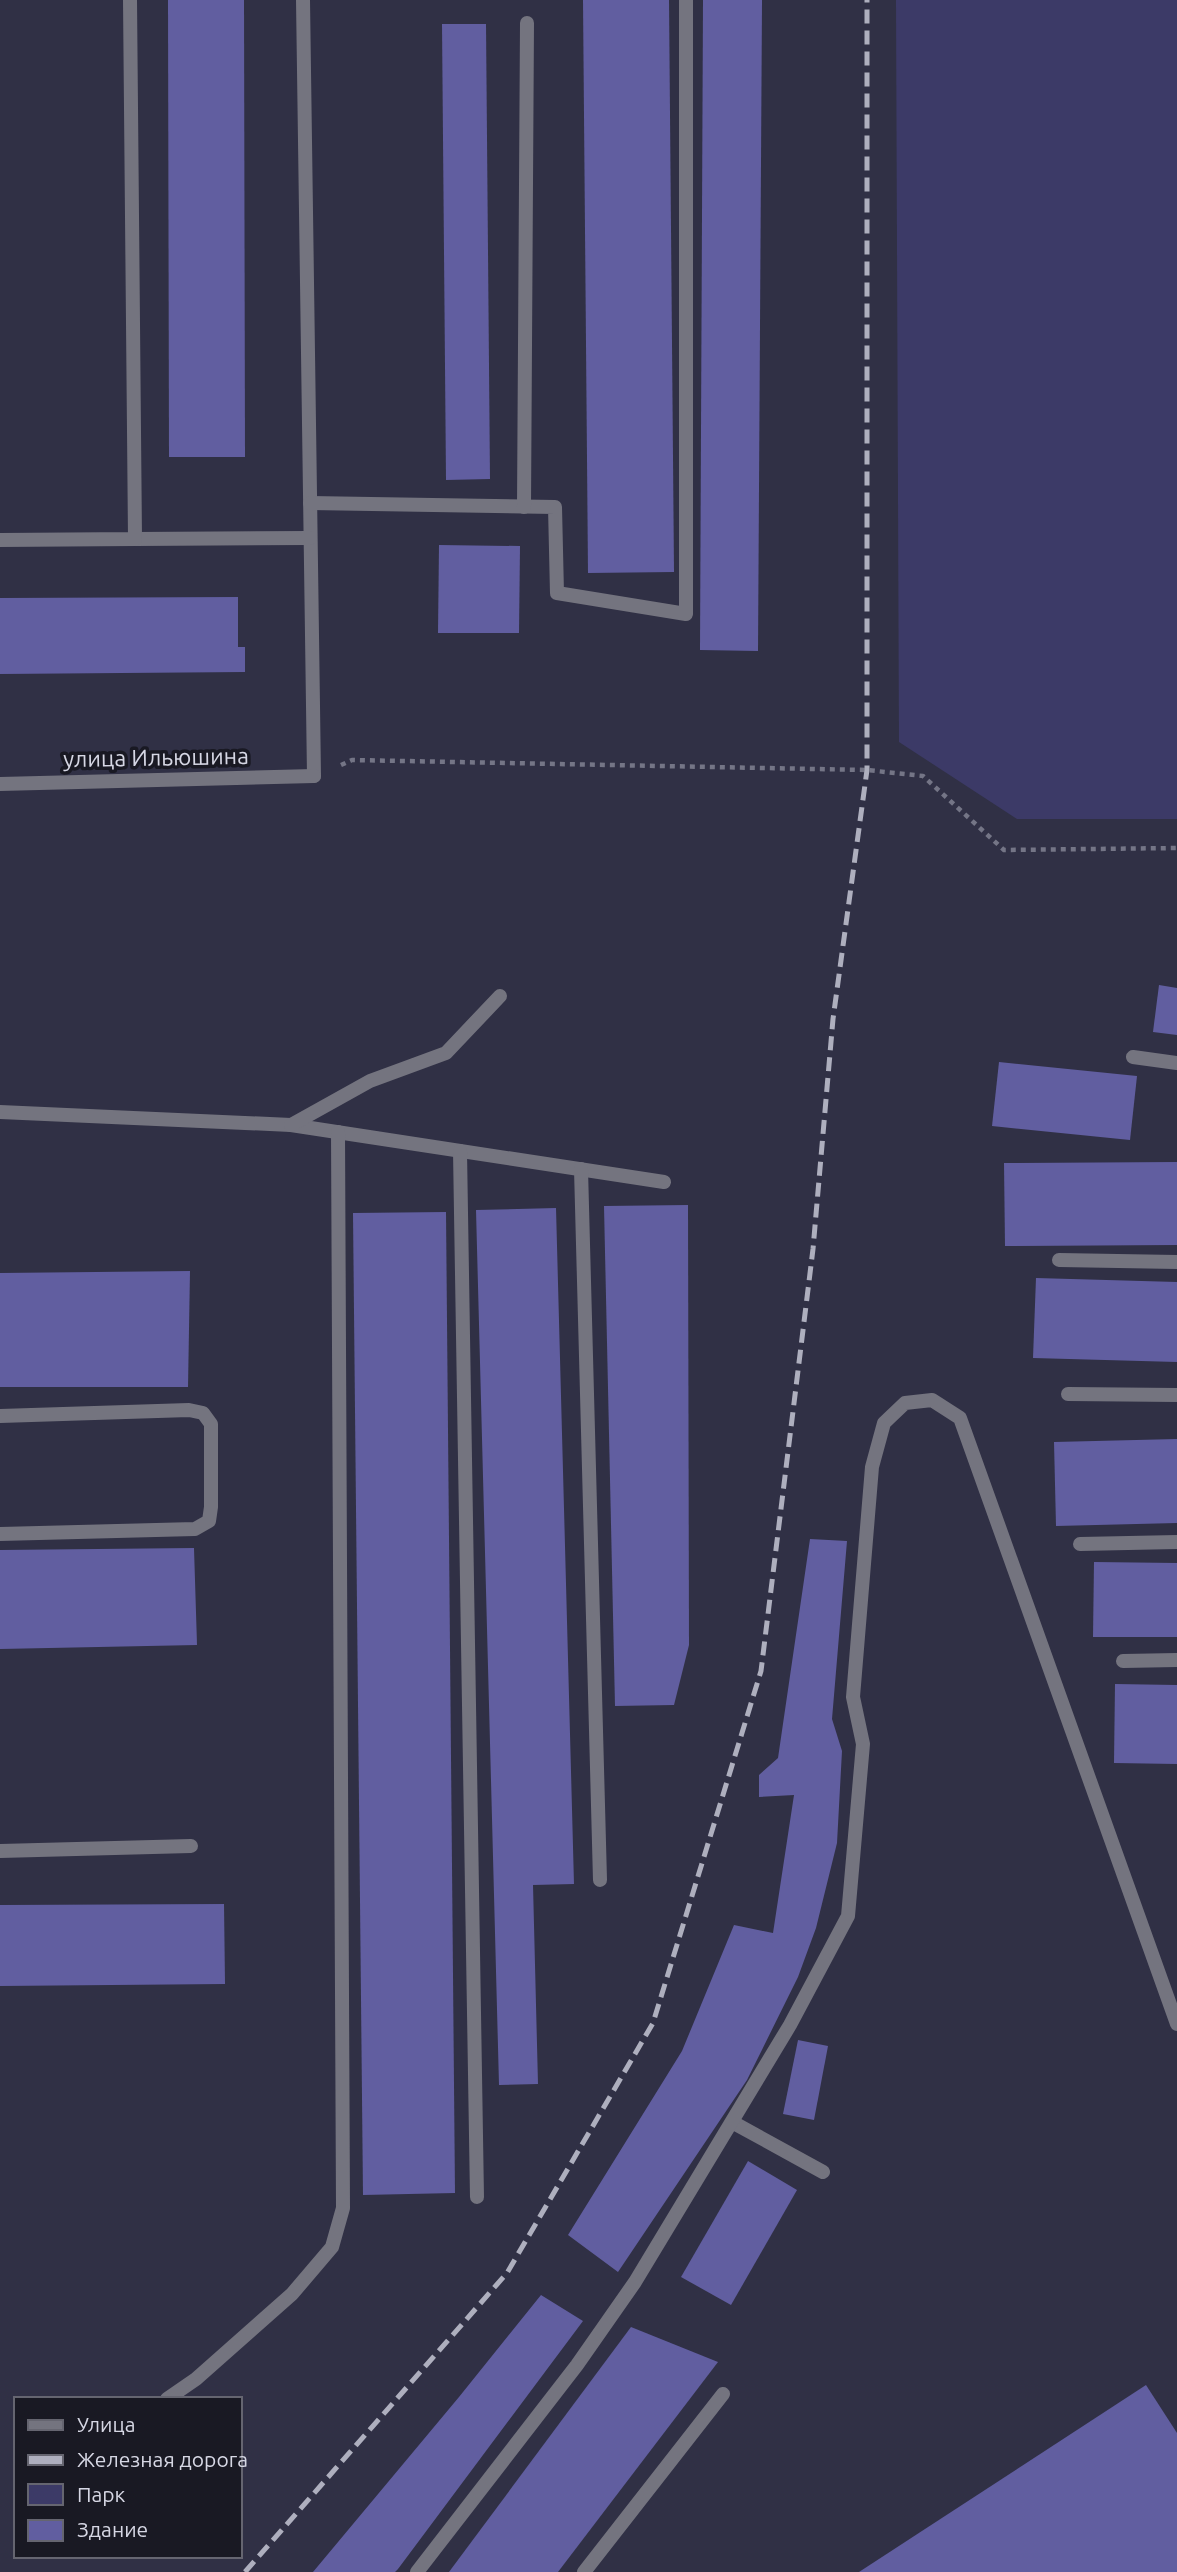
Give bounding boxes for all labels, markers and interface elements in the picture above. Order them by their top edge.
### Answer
street label: улица Ильюшина [63,743,249,771]
legend [14,2397,242,2558]
text: Улица [77,2412,135,2436]
text: Железная дорога [77,2447,248,2471]
text: Парк [77,2482,126,2506]
text: Здание [77,2517,148,2541]

